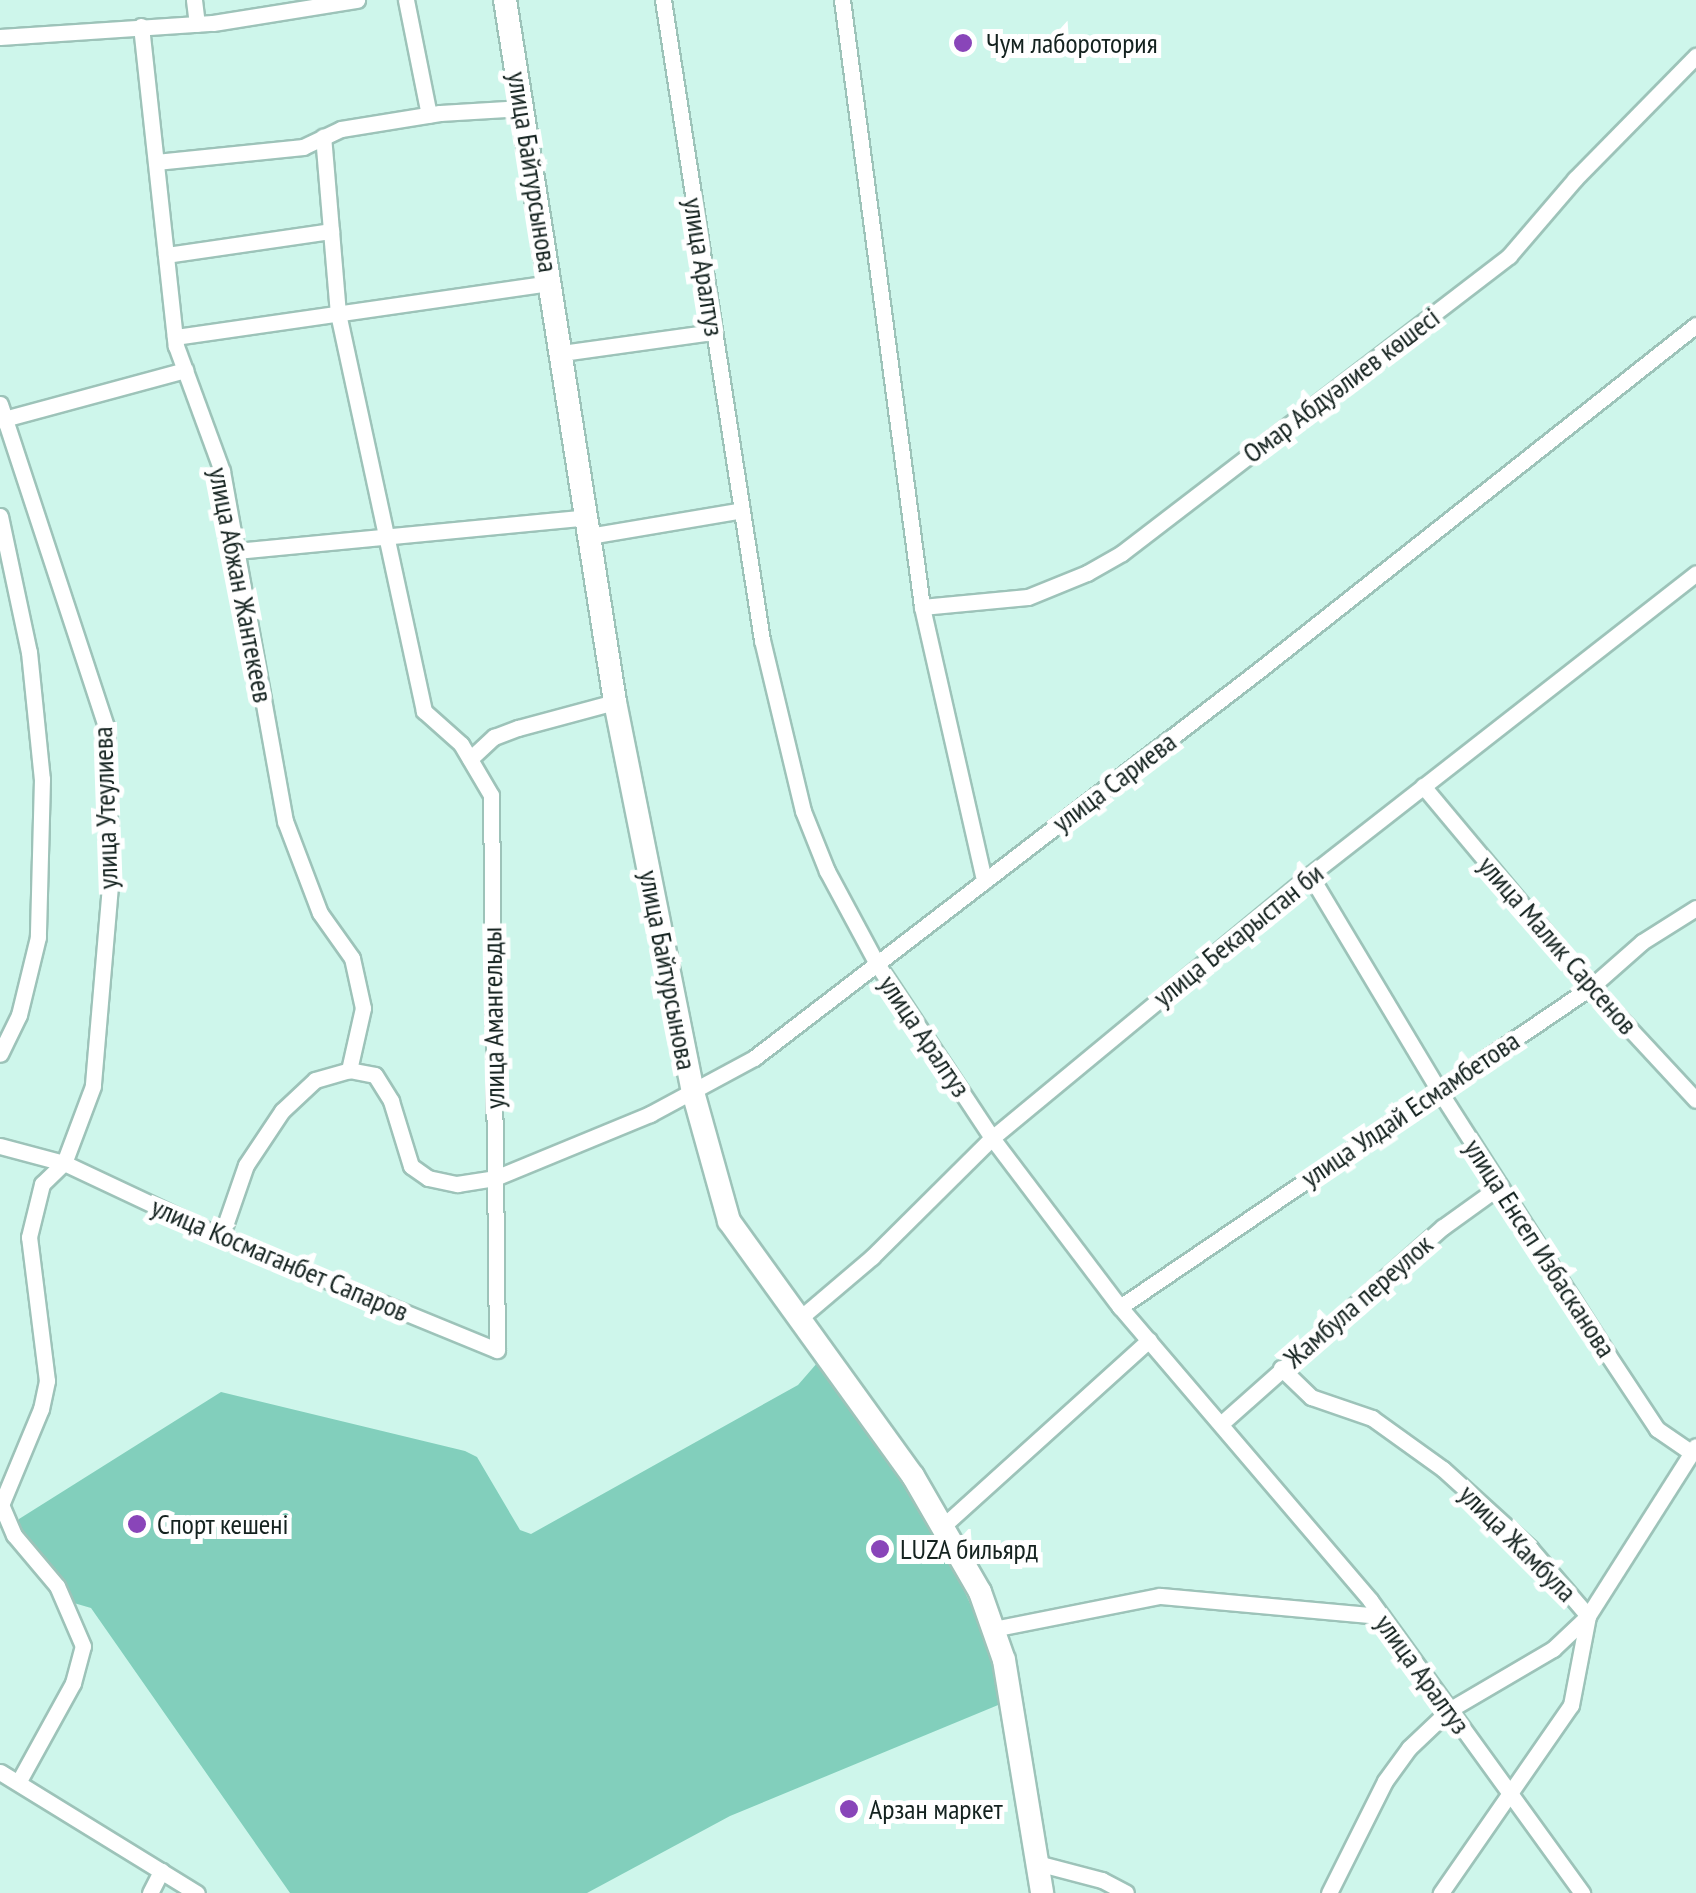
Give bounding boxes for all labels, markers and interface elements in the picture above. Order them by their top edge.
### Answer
place label: Чум лаборотория [986,26,1157,60]
marker: Чум лаборотория [950,30,976,56]
street label: улица Байтурсынова [501,69,565,275]
street label: улица Аралтуз [676,195,732,339]
street label: Омар Абдуәлиев көшесі [1236,300,1446,470]
street label: улица Абжан Жантекеев [202,464,280,706]
street label: улица Сариева [1046,725,1182,839]
street label: улица Утеулиева [85,726,125,890]
street label: улица Малик Сарсенов [1471,849,1645,1041]
street label: улица Бекарыстан би [1146,856,1330,1014]
street label: улица Байтурсынова [632,867,704,1073]
street label: улица Амангельды [475,926,511,1110]
street label: улица Аралтуз [872,968,978,1104]
street label: улица Улдай Есмамбетова [1294,1023,1526,1195]
street label: улица Енсеп Избасканова [1457,1132,1623,1364]
street label: улица Космаганбет Сапаров [146,1189,414,1329]
street label: Жамбула переулок [1277,1227,1439,1375]
street label: улица Жамбула [1452,1477,1584,1609]
place label: Спорт кешені [157,1507,289,1541]
marker: Спорт кешені [126,1513,148,1535]
place label: LUZA бильярд [900,1532,1039,1566]
marker: LUZA бильярд [869,1538,891,1560]
street label: улица Аралтуз [1368,1607,1478,1741]
place label: Арзан маркет [869,1792,1003,1826]
marker: Арзан маркет [838,1798,860,1820]

